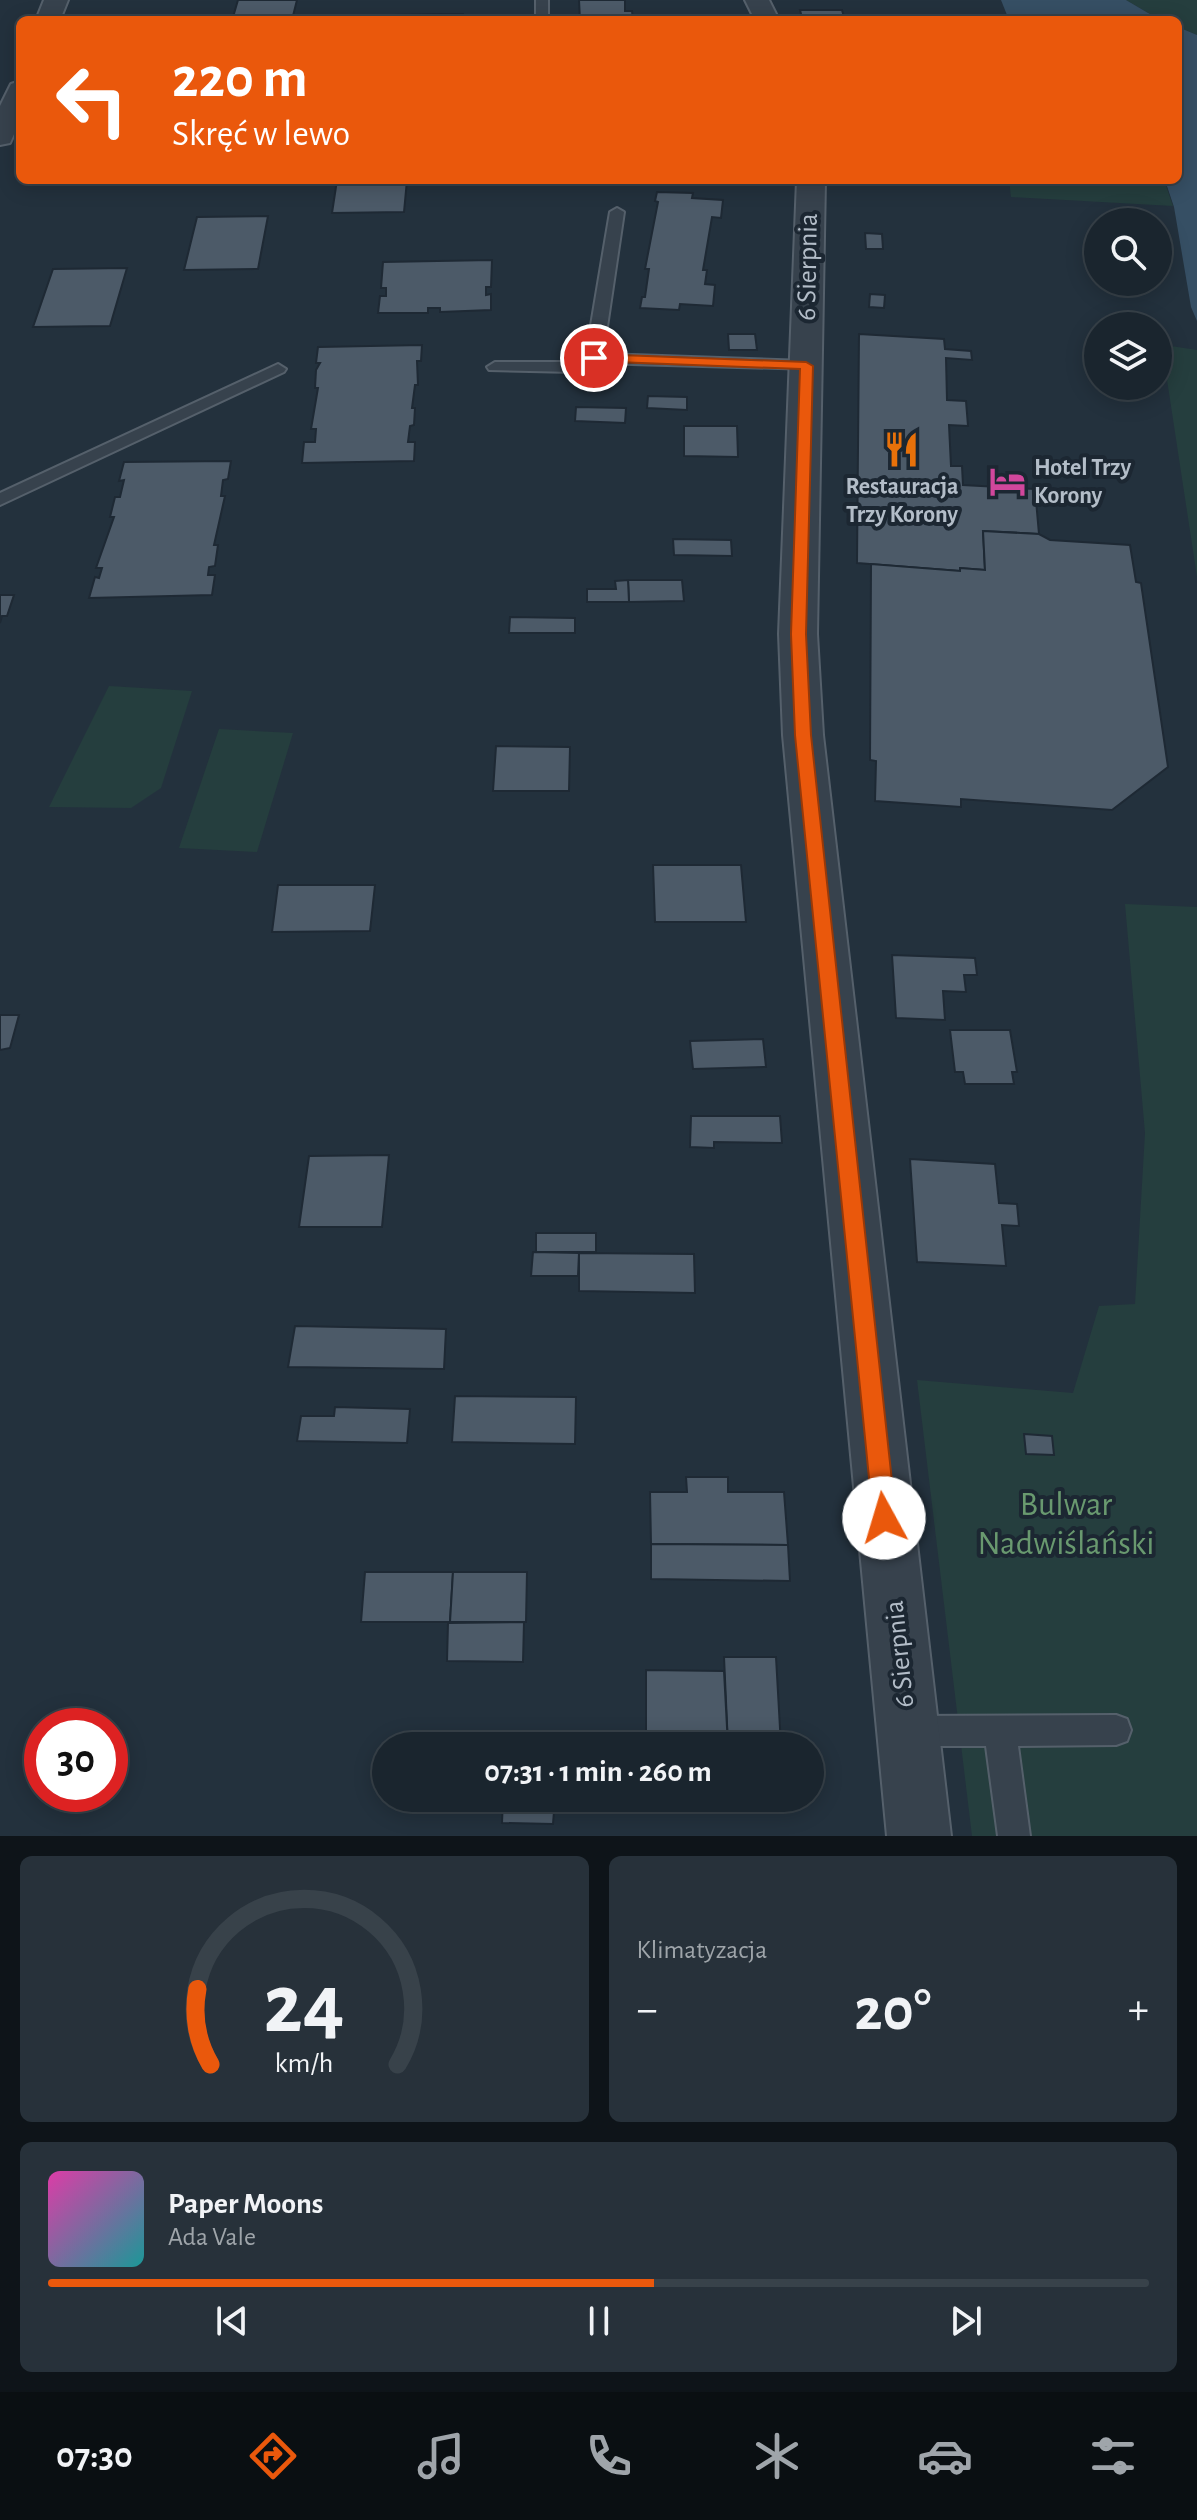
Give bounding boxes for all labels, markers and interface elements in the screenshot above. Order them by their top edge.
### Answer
icon: left [40,48,144,152]
text: 220 m [172,51,308,107]
text: Skręć w lewo [172,116,350,152]
map controls [1084,208,1172,400]
button: search [1084,208,1172,296]
street label: 6 Sierpnia [793,213,823,321]
button: layers [1084,312,1172,400]
pin [560,324,628,392]
icon: arrive [572,336,616,380]
restaurant icon: Restauracja Trzy Korony [883,431,921,469]
place label: Hotel Trzy Korony [1034,456,1131,508]
hotel icon: Hotel Trzy Korony [989,463,1027,501]
place label: Restauracja Trzy Korony [845,475,959,527]
position arrow [842,1476,926,1560]
park label: Bulwar Nadwiślański [977,1488,1155,1561]
street label: 6 Sierpnia [880,1599,920,1709]
speed limit sign: 30 [24,1708,128,1812]
text: 07:31 · 1 min · 260 m [484,1757,712,1787]
text: Klimatyzacja [637,1937,767,1963]
text: 24 [264,1964,345,2048]
text: 20° [854,1981,931,2041]
text: − [637,1988,658,2032]
text: + [1128,1988,1149,2032]
text: km/h [275,2049,334,2078]
text: Paper Moons [168,2189,323,2219]
text: Ada Vale [168,2224,256,2250]
icon: previous [210,2299,254,2343]
icon: pause [577,2299,621,2343]
icon: next [944,2299,988,2343]
icon: directions [245,2428,301,2484]
icon: music [413,2428,469,2484]
icon: phone [581,2428,637,2484]
icon: climate [749,2428,805,2484]
icon: car [917,2428,973,2484]
icon: filters [1085,2428,1141,2484]
text: 07:30 [56,2438,133,2474]

